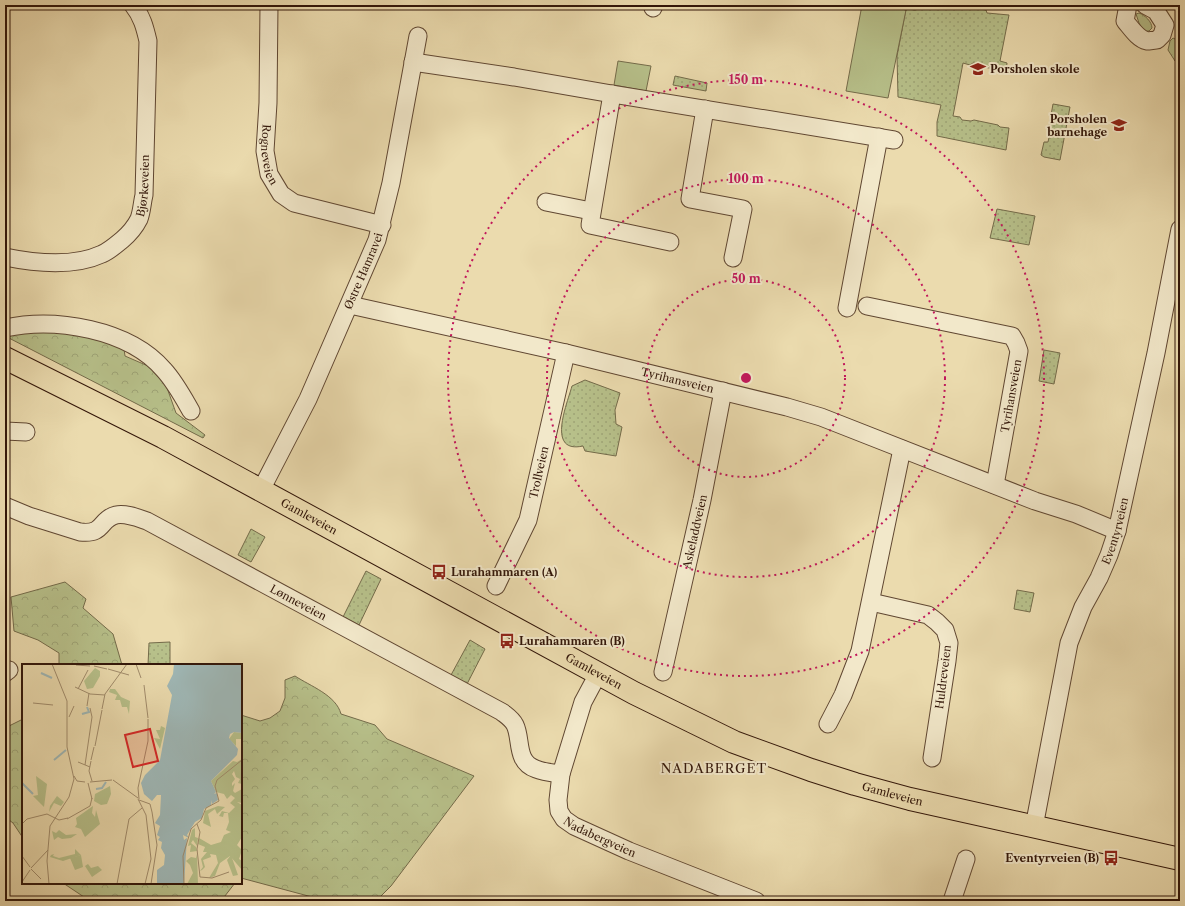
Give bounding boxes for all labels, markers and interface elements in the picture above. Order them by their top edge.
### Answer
school or university icon: Porsholen skole [969,60,987,78]
place label: Porsholen skole [990,62,1080,76]
text: 150 m [729,72,763,87]
place label: Porsholen barnehage [1046,112,1107,139]
school or university icon: Porsholen barnehage [1110,116,1128,134]
street label: Rogneveien [258,124,281,187]
street label: Bjørkeveien [133,154,152,218]
text: 100 m [728,171,764,186]
street label: Østre Hamravei [341,231,386,311]
text: 50 m [731,271,761,286]
street label: Tyrihansveien [998,358,1024,434]
street label: Tyrihansveien [640,365,715,396]
centre of rings [739,371,753,385]
street label: Trollveien [526,445,552,500]
street label: Askeladdveien [679,493,710,571]
street label: Gamleveien [278,495,340,538]
street label: Eventyrveien [1099,496,1131,567]
bus stop icon: Lurahammaren (A) [430,563,448,581]
place label: Lurahammaren (A) [451,565,558,579]
street label: Lønneveien [268,582,329,623]
bus stop icon: Lurahammaren (B) [498,632,516,650]
place label: Lurahammaren (B) [519,634,625,648]
street label: Huldreveien [932,644,954,710]
street label: Gamleveien [563,650,625,692]
inset map [22,664,242,884]
district label: NADABERGET [661,760,767,776]
street label: Gamleveien [860,779,924,809]
street label: Nadabergveien [561,814,638,860]
bus stop icon: Eventyrveien (B) [1102,849,1120,867]
place label: Eventyrveien (B) [1005,851,1100,865]

